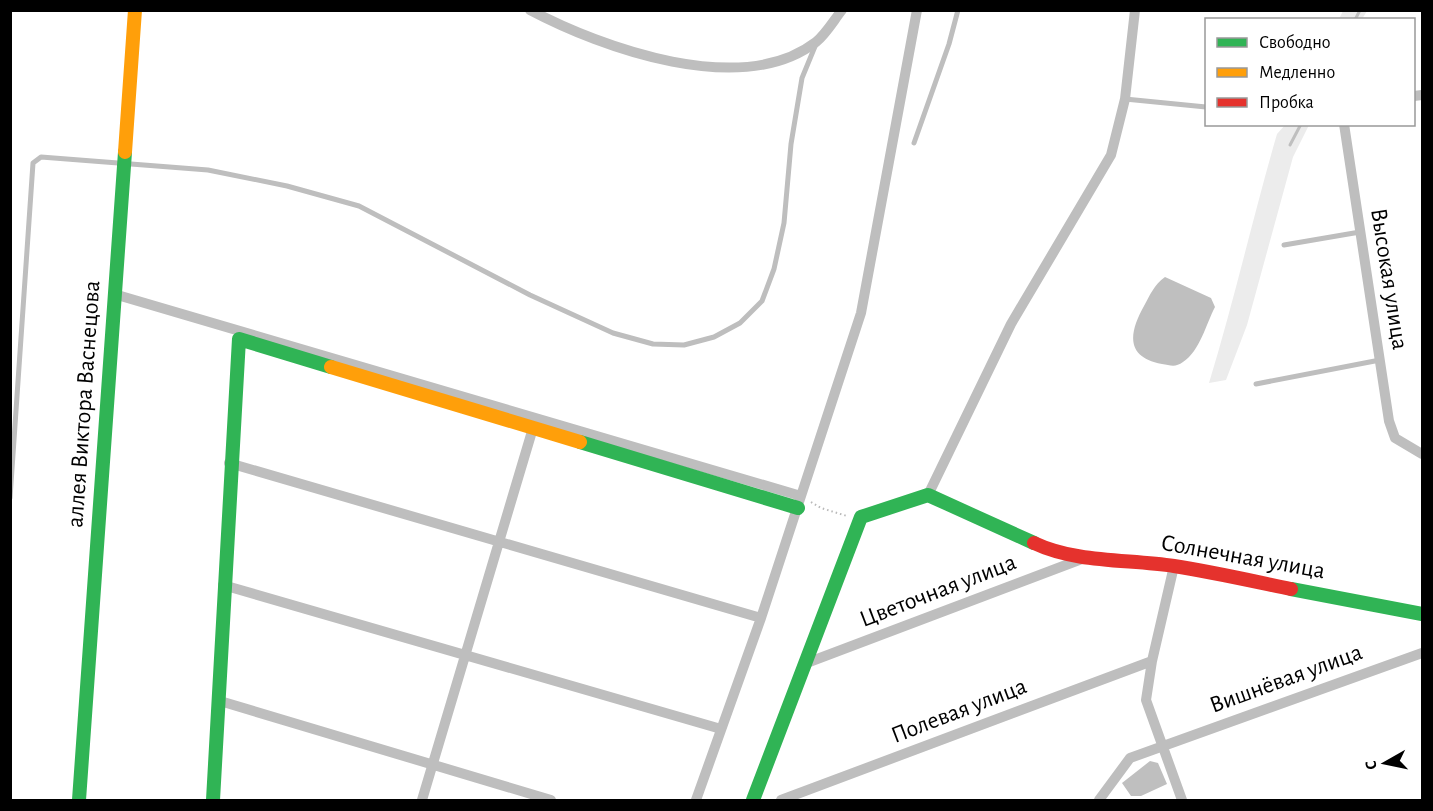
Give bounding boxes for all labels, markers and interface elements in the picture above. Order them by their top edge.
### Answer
legend [1205,18,1415,126]
text: Свободно [1259,33,1331,52]
text: Медленно [1259,64,1335,82]
text: Пробка [1259,93,1314,112]
street label: Высокая улица [1366,207,1412,351]
street label: аллея Виктора Васнецова [63,280,105,528]
street label: Солнечная улица [1159,531,1327,583]
street label: Цветочная улица [856,550,1020,632]
street label: Вишнёвая улица [1206,640,1366,718]
street label: Полевая улица [888,674,1030,748]
north arrow [1355,733,1415,793]
text: С [1363,759,1380,771]

